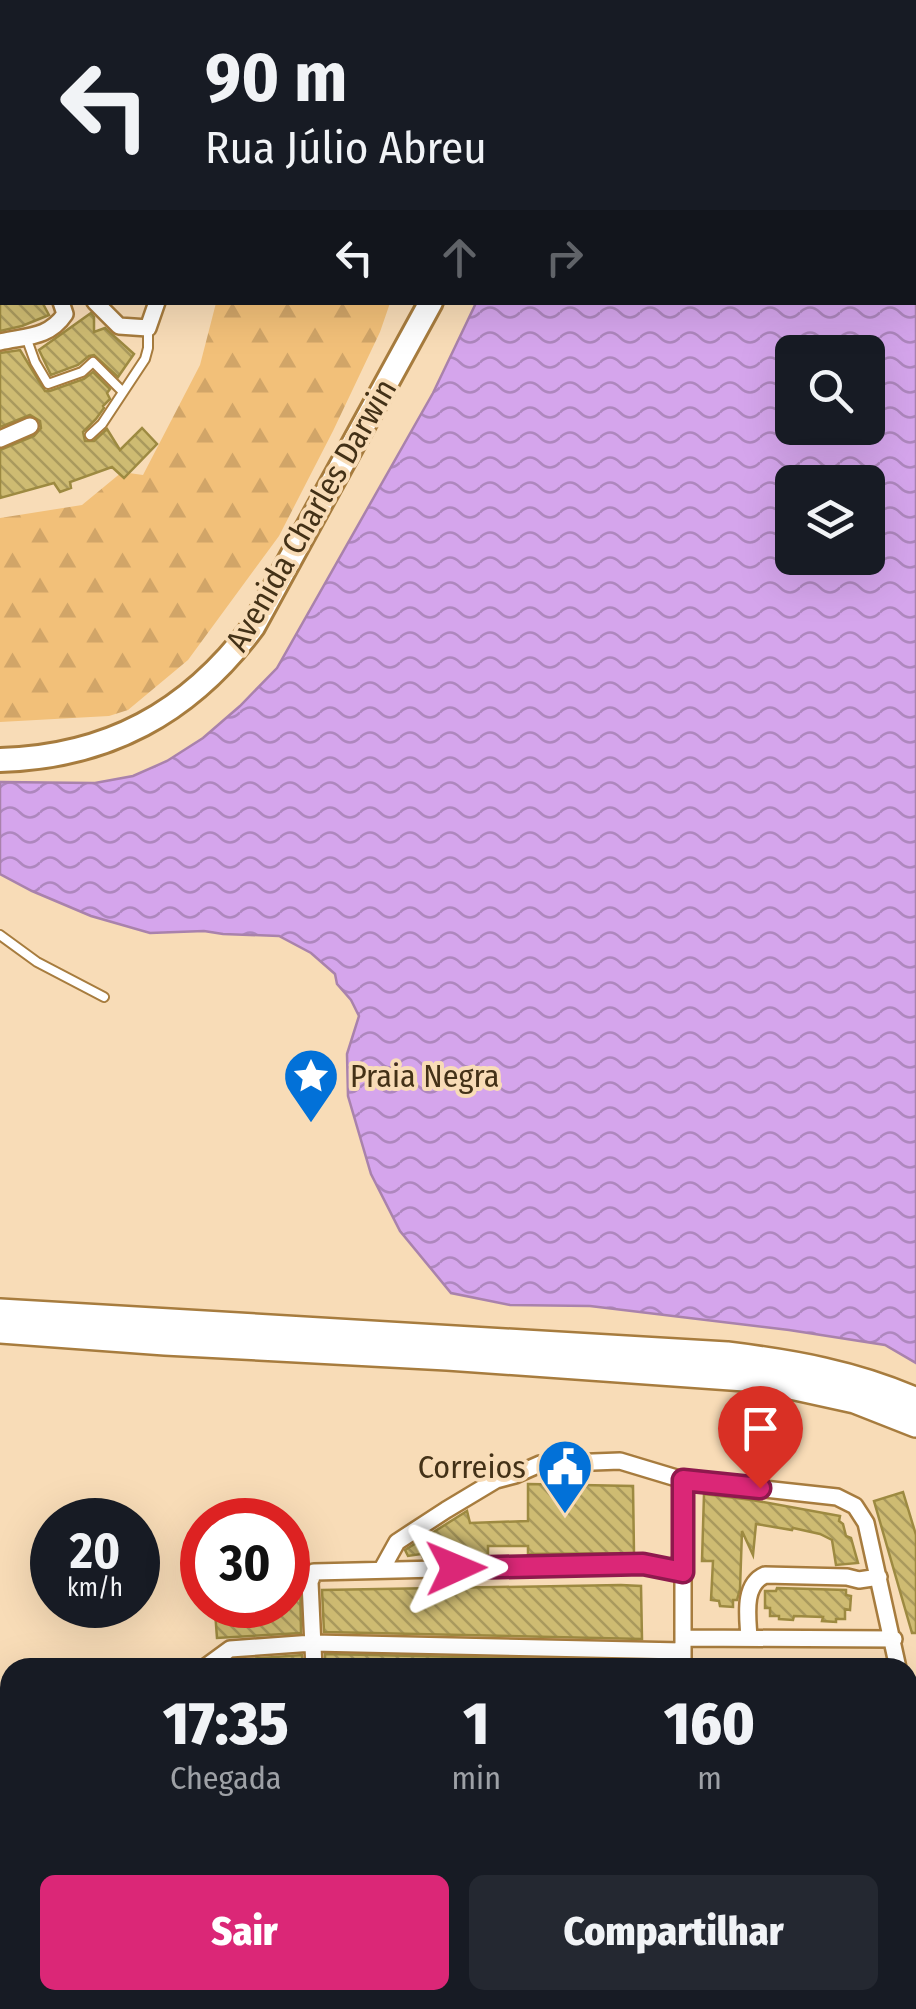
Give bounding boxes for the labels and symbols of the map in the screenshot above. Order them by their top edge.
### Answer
street label: Avenida Charles Darwin [218,372,404,658]
place icon: Praia Negra [281,1046,341,1125]
place label: Praia Negra [350,1057,499,1095]
pin [718,1386,803,1489]
public building icon: Correios [535,1437,595,1516]
place label: Correios [418,1448,526,1486]
speed limit sign: 30 [180,1498,310,1628]
position arrow [404,1516,508,1620]

